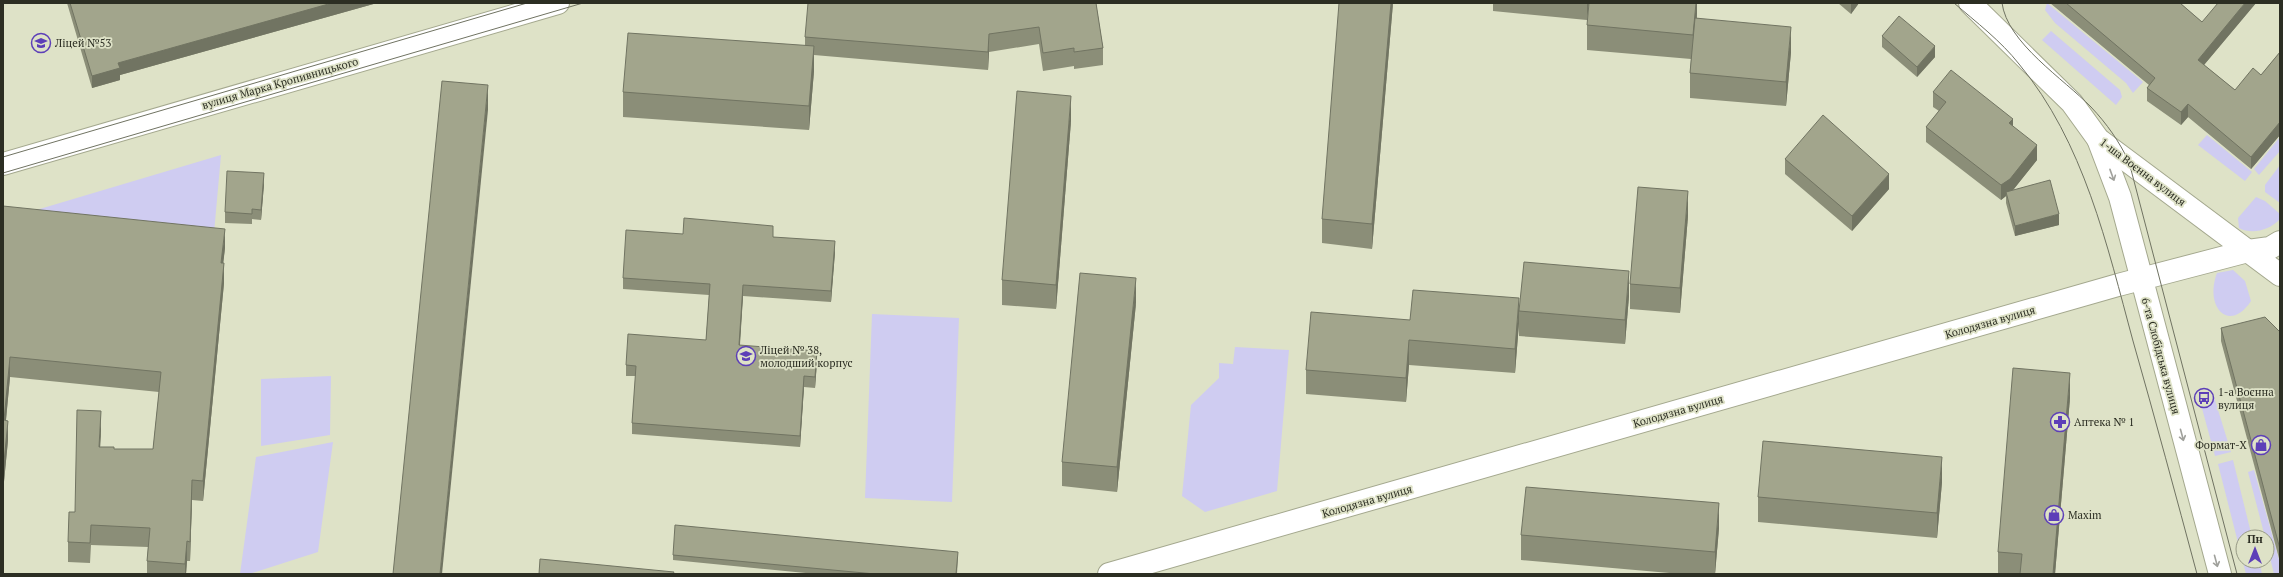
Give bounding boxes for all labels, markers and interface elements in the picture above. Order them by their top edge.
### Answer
school or university icon: Ліцей №53 [30,32,52,54]
place label: Ліцей №53 [54,36,111,50]
street label: вулиця Марка Кропивницького [200,54,360,112]
street label: 1-ша Воєнна вулиця [2097,135,2189,209]
one-way arrow [2109,168,2116,181]
street label: 6-та Слобідська вулиця [2139,296,2183,416]
street label: Колодязна вулиця [1943,302,2037,342]
place label: Ліцей № 38, молодший корпус [759,343,853,370]
school or university icon: Ліцей № 38, молодший корпус [735,345,757,367]
place label: 1-а Воєнна вулиця [2218,385,2274,412]
bus stop icon: 1-а Воєнна вулиця [2193,387,2215,409]
street label: Колодязна вулиця [1631,391,1725,431]
pharmacy icon: Аптека № 1 [2049,411,2071,433]
place label: Аптека № 1 [2074,415,2134,429]
one-way arrow [2179,429,2187,442]
shop icon: Формат-X [2250,434,2272,456]
place label: Формат-X [2195,438,2248,452]
street label: Колодязна вулиця [1320,481,1414,521]
shop icon: Maxim [2043,504,2065,526]
place label: Maxim [2068,508,2102,522]
north arrow [2235,529,2275,569]
text: Пн [2247,532,2263,546]
one-way arrow [2213,554,2221,567]

